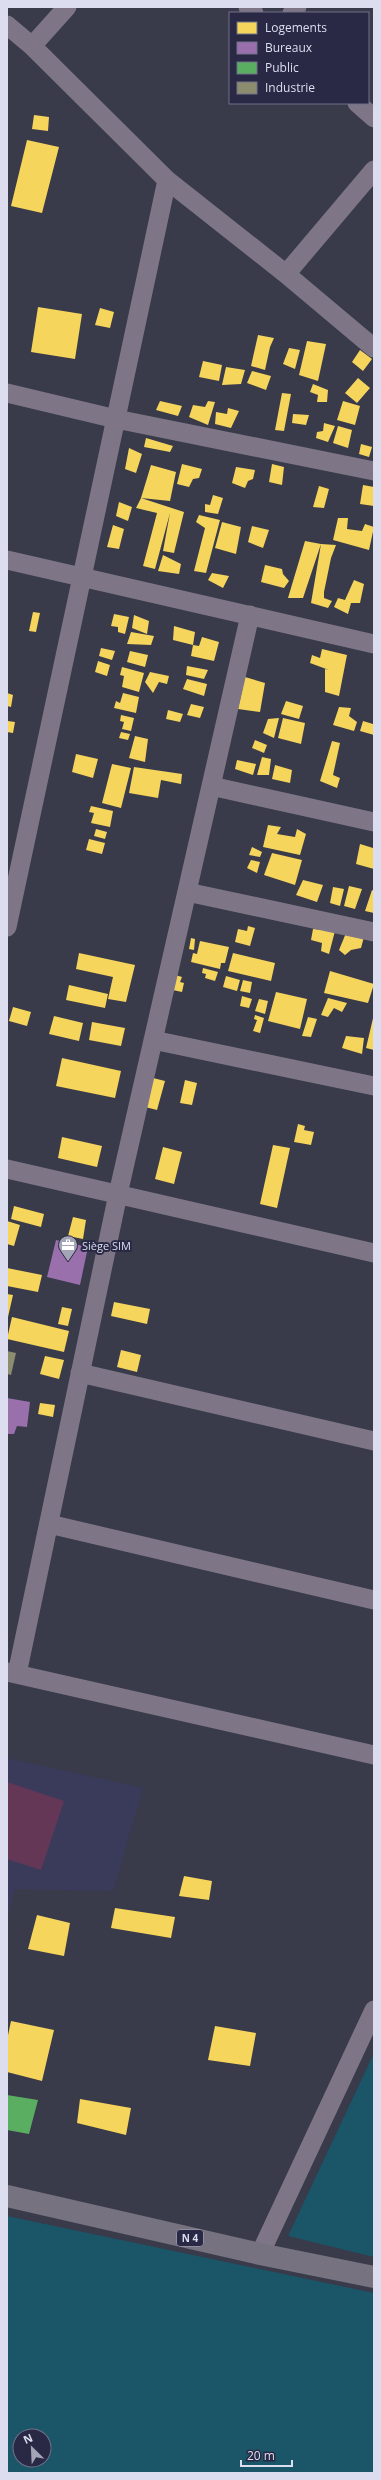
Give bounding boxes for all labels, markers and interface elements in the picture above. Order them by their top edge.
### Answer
legend [229,12,369,104]
text: Logements [265,19,327,36]
text: Bureaux [265,39,313,56]
text: Public [265,59,299,76]
text: Industrie [265,79,315,96]
office icon: Siège SIM [57,1234,79,1262]
place label: Siège SIM [82,1238,131,1253]
road number: N 4 [177,2230,203,2246]
north arrow [12,2428,52,2468]
text: N [21,2430,35,2447]
scale bar [241,2442,292,2468]
text: 20 m [247,2447,275,2464]

